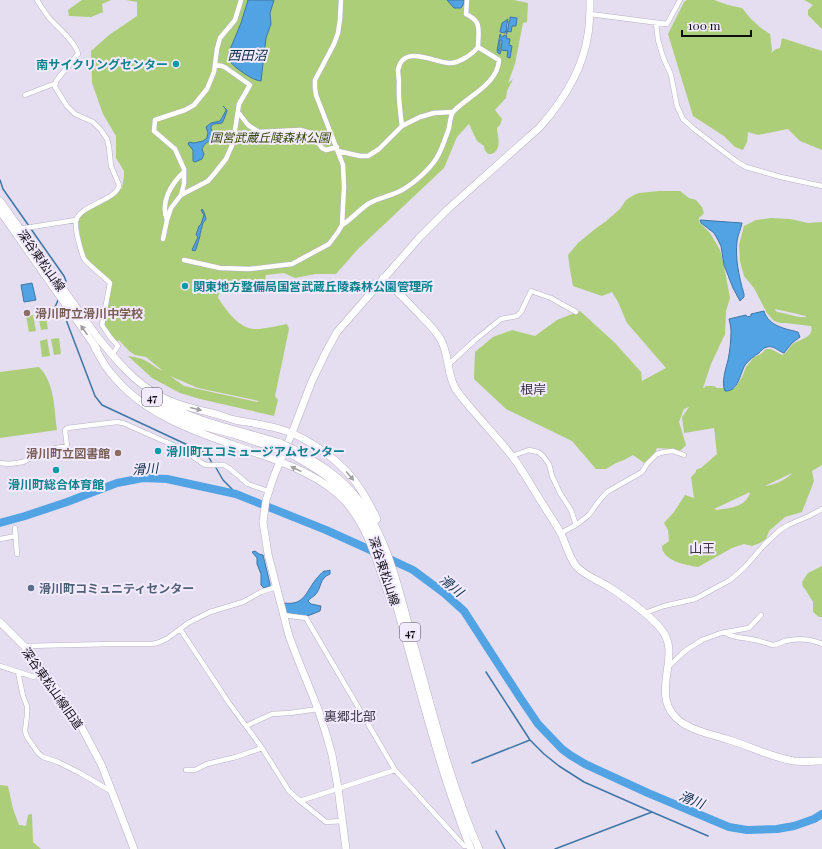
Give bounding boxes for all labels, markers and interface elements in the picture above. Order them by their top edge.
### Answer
scale bar [682,12,751,38]
text: 100 m [688,17,721,33]
water label: 西田沼 [227,46,268,63]
place label: 南サイクリングセンター [36,56,168,72]
marker: 南サイクリングセンター [171,59,181,69]
park label: 国営武蔵丘陵森林公園 [210,129,332,145]
street label: 深谷東松山線 [15,226,69,294]
place label: 関東地方整備局国営武蔵丘陵森林公園管理所 [193,278,433,294]
marker: 関東地方整備局国営武蔵丘陵森林公園管理所 [180,281,190,291]
place label: 滑川町立滑川中学校 [35,305,143,321]
marker: 滑川町立滑川中学校 [22,308,32,318]
one-way arrow [80,325,88,336]
district label: 根岸 [520,380,546,397]
road number: 47 [142,388,162,406]
one-way arrow [190,407,202,413]
place label: 滑川町エコミュージアムセンター [166,443,345,459]
place label: 滑川町立図書館 [26,445,110,461]
marker: 滑川町エコミュージアムセンター [153,446,163,456]
marker: 滑川町立図書館 [113,448,123,458]
water label: 滑川 [131,458,161,477]
marker: 滑川町総合体育館 [51,465,61,475]
one-way arrow [291,466,302,472]
one-way arrow [346,471,355,482]
place label: 滑川町総合体育館 [8,476,104,492]
street label: 深谷東松山線 [366,534,404,608]
district label: 山王 [689,539,715,556]
water label: 滑川 [437,570,469,601]
place label: 滑川町コミュニティセンター [39,580,194,596]
marker: 滑川町コミュニティセンター [26,583,36,593]
road number: 47 [400,623,420,641]
street label: 深谷東松山線旧道 [19,644,87,732]
district label: 裏郷北部 [324,707,376,724]
water label: 滑川 [677,786,709,812]

